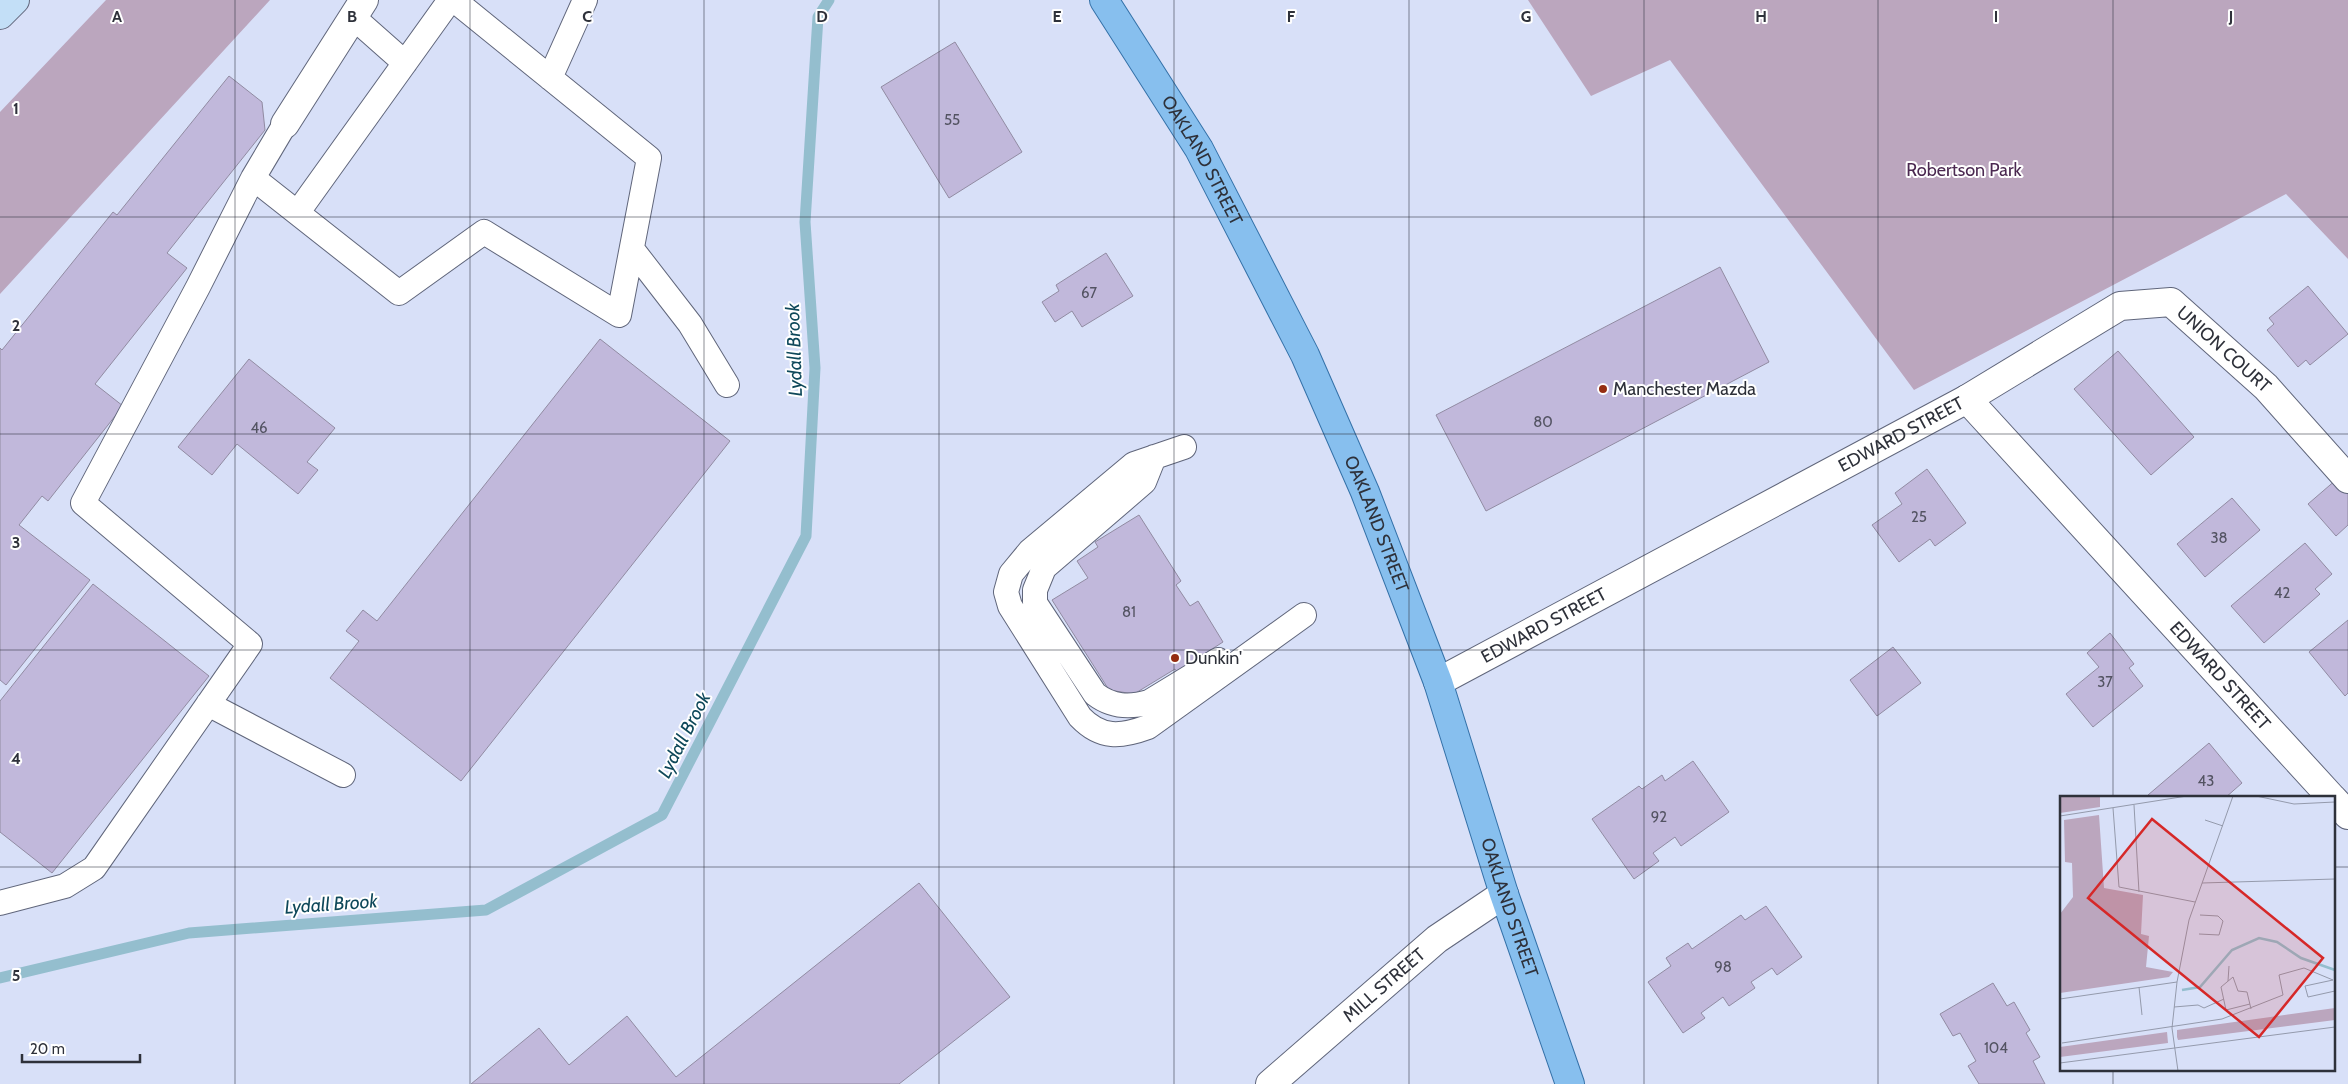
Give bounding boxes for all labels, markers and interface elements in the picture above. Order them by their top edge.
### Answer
text: A [112,7,122,26]
text: B [347,7,357,26]
text: C [582,7,592,26]
text: D [816,7,828,26]
text: E [1052,7,1062,26]
text: F [1287,7,1296,26]
text: G [1521,7,1531,26]
text: H [1755,7,1767,26]
text: I [1994,7,1998,26]
text: J [2228,7,2233,26]
street label: OAKLAND STREET [1157,91,1247,229]
text: 1 [13,99,19,118]
house number: 55 [944,111,960,129]
park label: Robertson Park [1906,159,2023,181]
house number: 67 [1081,284,1097,302]
street label: UNION COURT [2172,301,2276,397]
water label: Lydall Brook [781,302,807,397]
text: 2 [12,316,20,335]
place label: Manchester Mazda [1613,378,1756,400]
marker: Manchester Mazda [1597,383,1609,395]
street label: EDWARD STREET [1834,392,1968,477]
house number: 80 [1533,413,1553,431]
house number: 46 [250,419,268,437]
street label: OAKLAND STREET [1339,452,1414,596]
house number: 25 [1911,508,1927,526]
house number: 38 [2210,529,2228,547]
text: 3 [12,533,20,552]
street label: EDWARD STREET [1477,583,1611,668]
house number: 42 [2274,584,2290,602]
house number: 81 [1122,603,1136,621]
street label: EDWARD STREET [2165,617,2275,735]
place label: Dunkin' [1185,647,1242,669]
marker: Dunkin' [1169,652,1181,664]
house number: 37 [2097,673,2113,691]
water label: Lydall Brook [653,687,716,782]
text: 4 [11,749,21,768]
house number: 43 [2198,772,2214,790]
inset map [2060,796,2336,1072]
house number: 92 [1651,808,1667,826]
street label: OAKLAND STREET [1476,835,1543,980]
water label: Lydall Brook [284,889,379,919]
street label: MILL STREET [1338,943,1430,1027]
house number: 98 [1714,958,1732,976]
text: 5 [12,966,20,985]
scale bar [22,1032,140,1064]
house number: 104 [1984,1039,2008,1057]
text: 20 m [30,1040,65,1058]

